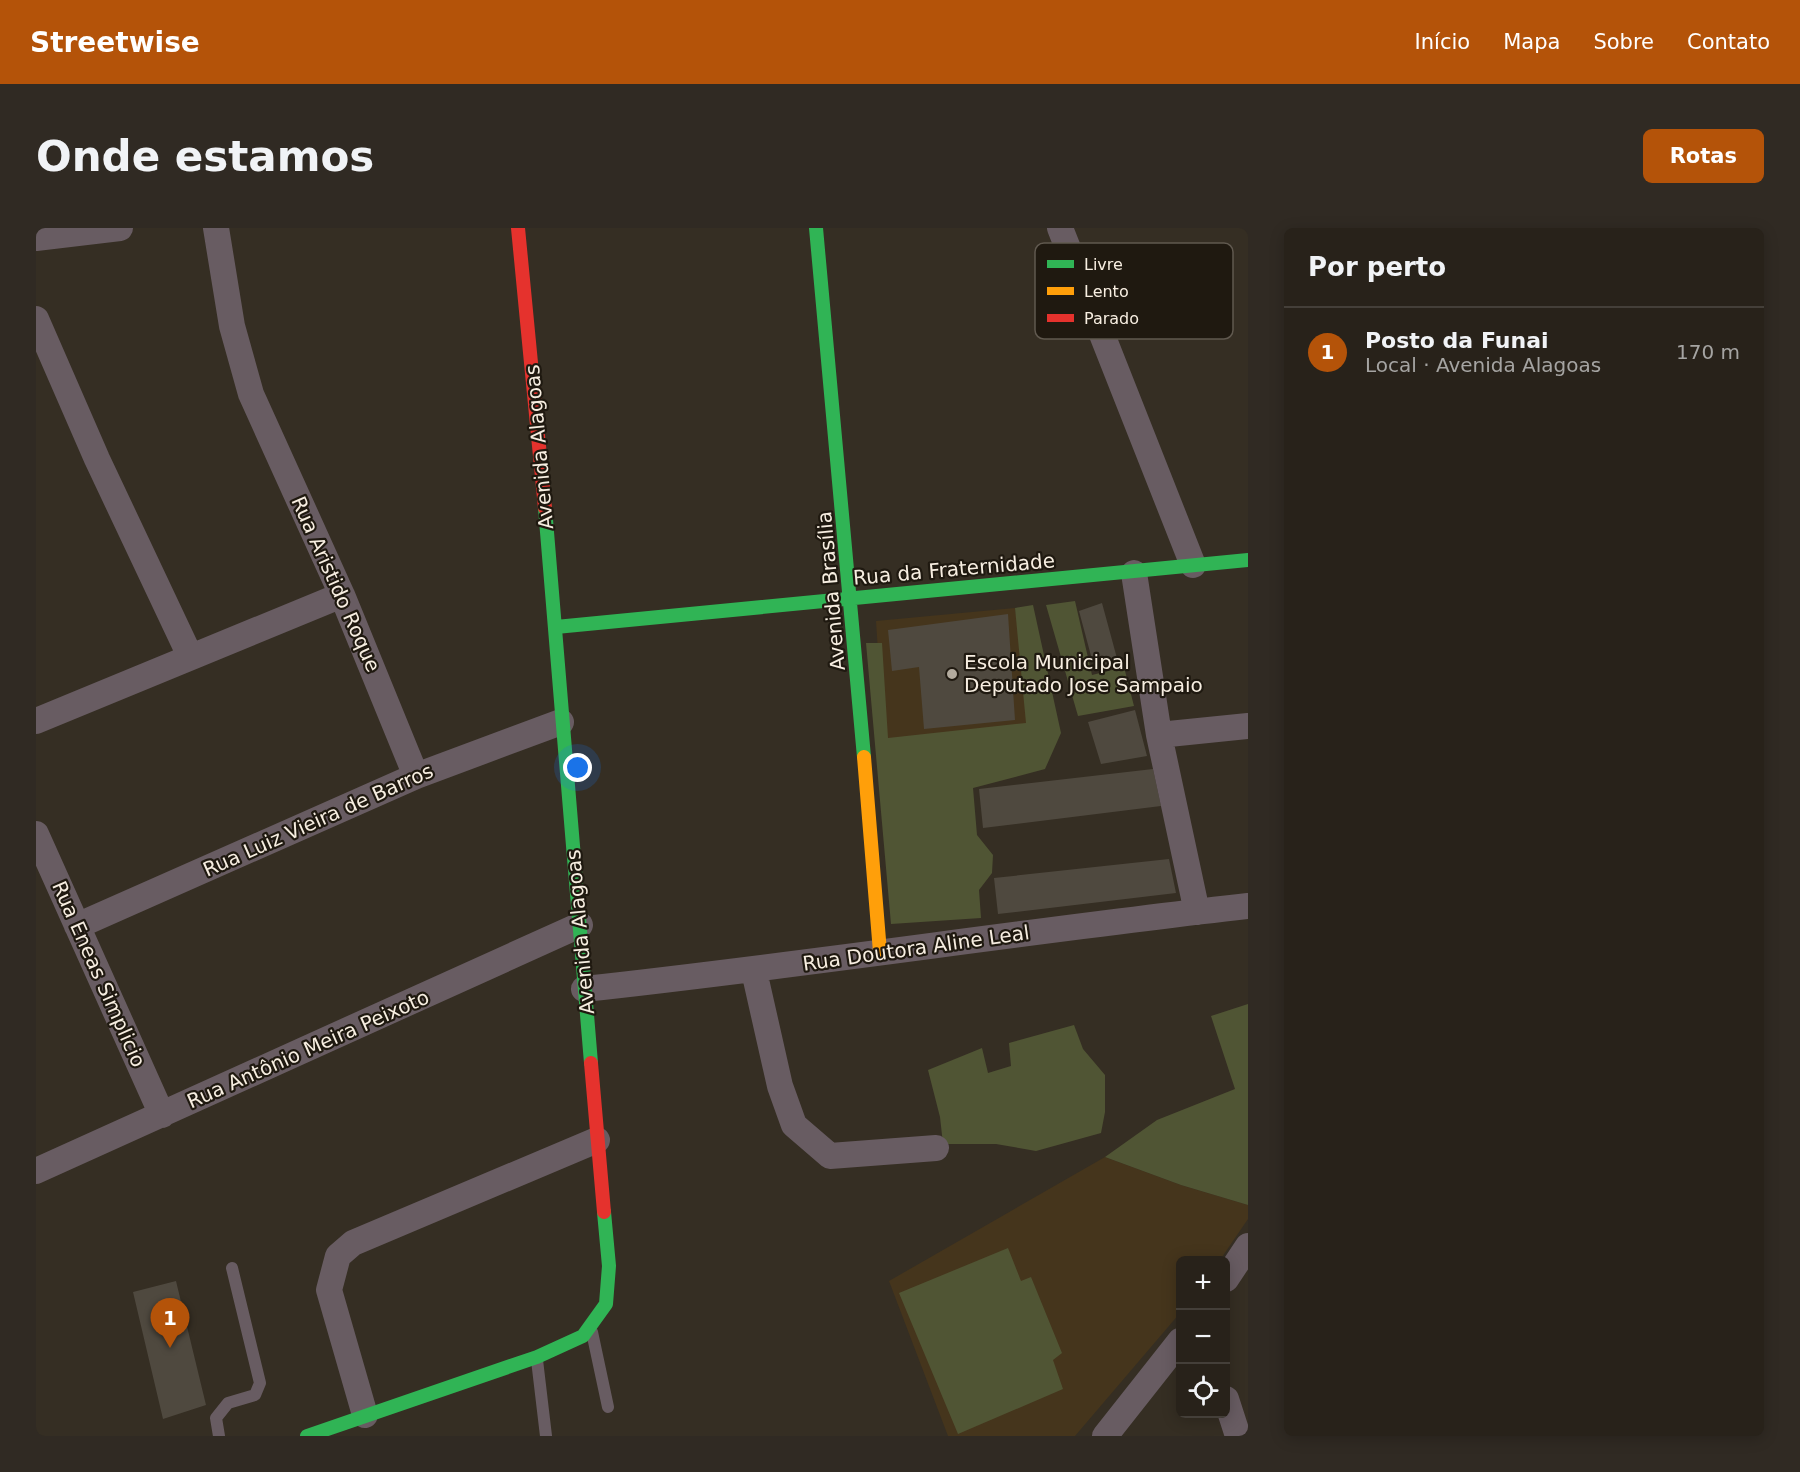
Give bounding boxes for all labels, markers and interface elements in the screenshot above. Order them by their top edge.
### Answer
text: Streetwise [30,26,200,59]
text: Início [1415,30,1470,54]
text: Mapa [1503,30,1560,54]
text: Sobre [1593,30,1654,54]
text: Contato [1687,30,1770,54]
button: Rotas [1643,129,1764,183]
text: Onde estamos [36,132,374,181]
legend [1035,243,1233,339]
text: Por perto [1308,252,1446,282]
text: Livre [1084,255,1123,274]
text: Lento [1084,282,1129,301]
text: Parado [1084,309,1139,328]
text: Posto da Funai [1365,328,1549,353]
text: 1 [1321,340,1334,364]
text: 170 m [1676,340,1740,364]
text: Local · Avenida Alagoas [1365,353,1601,377]
street label: Avenida Alagoas [520,364,558,530]
street label: Rua Aristido Roque [286,492,386,676]
street label: Avenida Brasília [812,510,850,672]
street label: Rua da Fraternidade [852,548,1056,590]
place label: Escola Municipal Deputado Jose Sampaio [964,650,1203,697]
marker: Escola Municipal Deputado Jose Sampaio [945,667,959,681]
your location [563,753,592,782]
street label: Rua Luiz Vieira de Barros [199,758,437,882]
street label: Avenida Alagoas [561,849,599,1015]
street label: Rua Eneas Simplicio [47,877,151,1071]
street label: Rua Doutora Aline Leal [801,920,1031,976]
street label: Rua Antônio Meira Peixoto [183,985,433,1113]
map controls [1176,1256,1230,1418]
button: + [1176,1256,1230,1310]
pin: 1 [150,1298,190,1348]
button: − [1176,1310,1230,1364]
button: locate [1176,1364,1230,1418]

